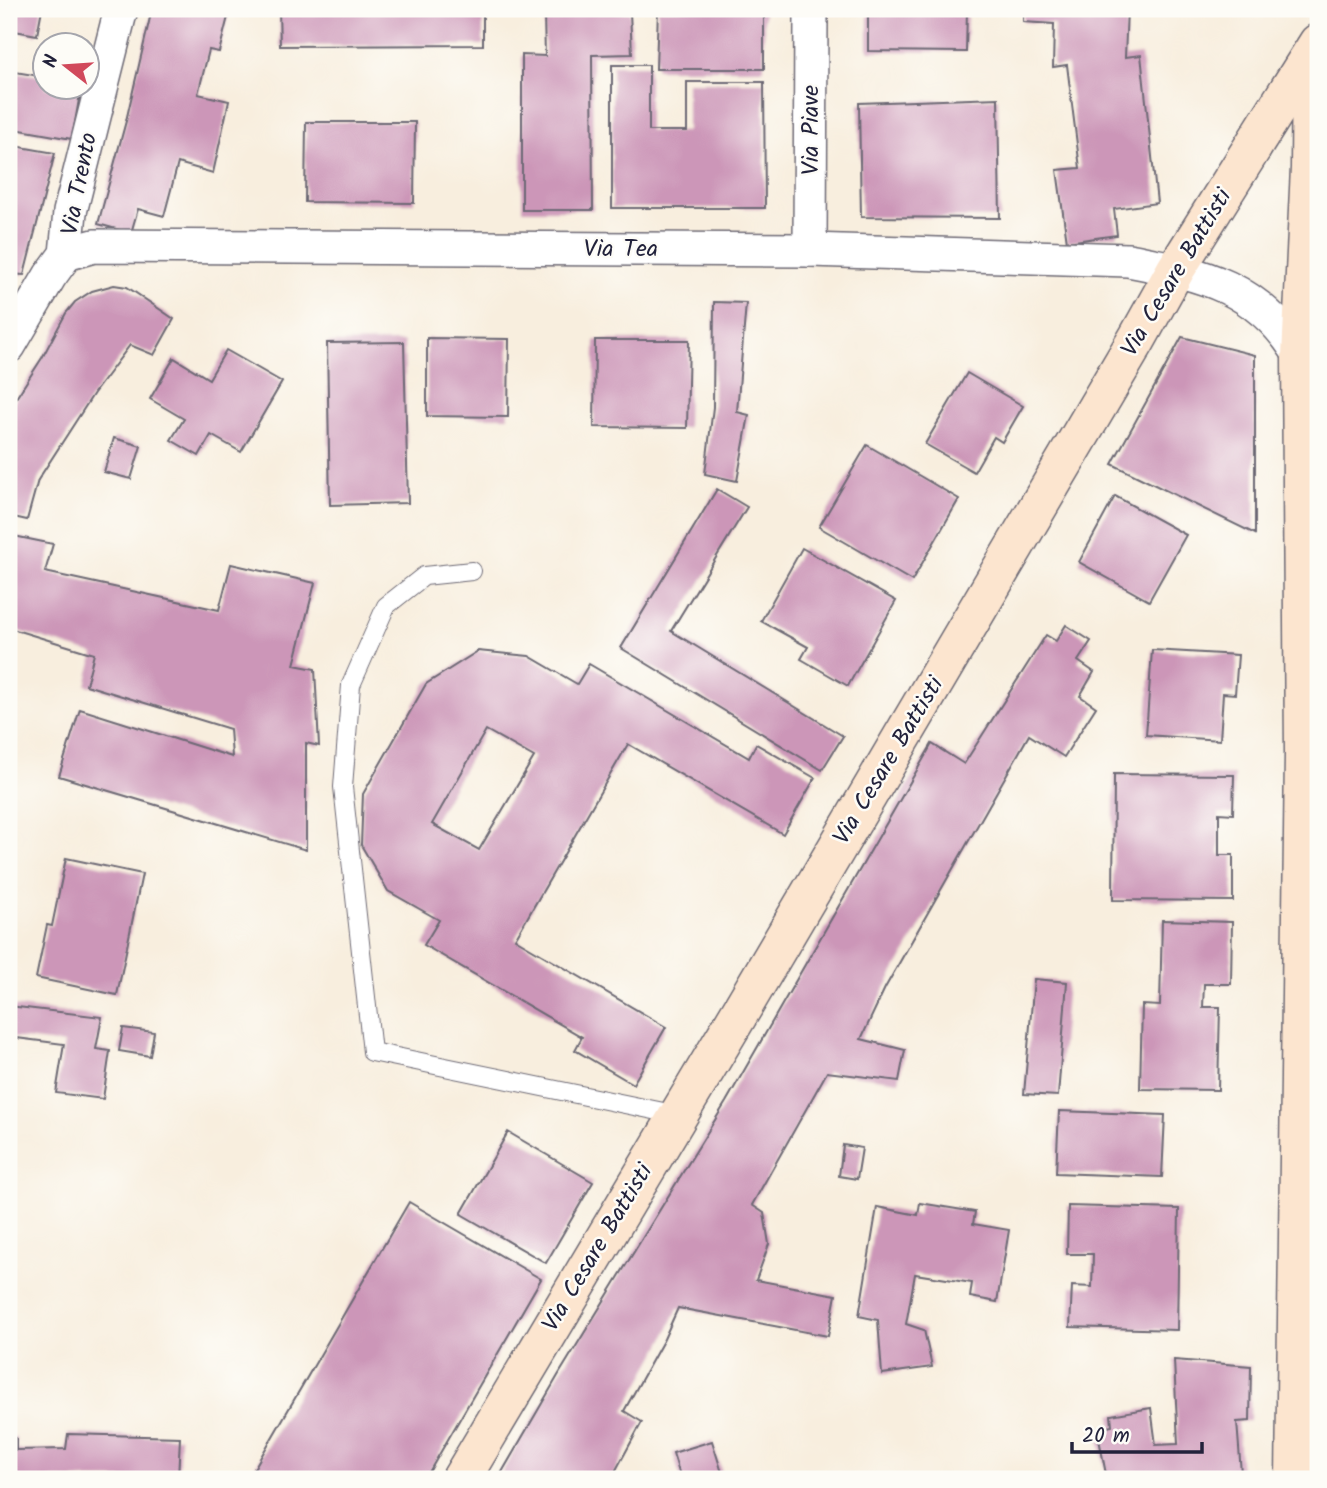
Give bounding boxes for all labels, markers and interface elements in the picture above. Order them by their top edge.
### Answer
north arrow [32,32,102,102]
text: N [36,51,68,72]
street label: Via Piave [792,85,831,175]
street label: Via Trento [51,129,109,239]
street label: Via Cesare Battisti [1111,180,1243,365]
street label: Via Tea [584,230,658,269]
street label: Via Cesare Battisti [823,668,955,853]
street label: Via Cesare Battisti [532,1155,664,1340]
scale bar [1072,1411,1201,1455]
text: 20 m [1082,1420,1130,1453]

